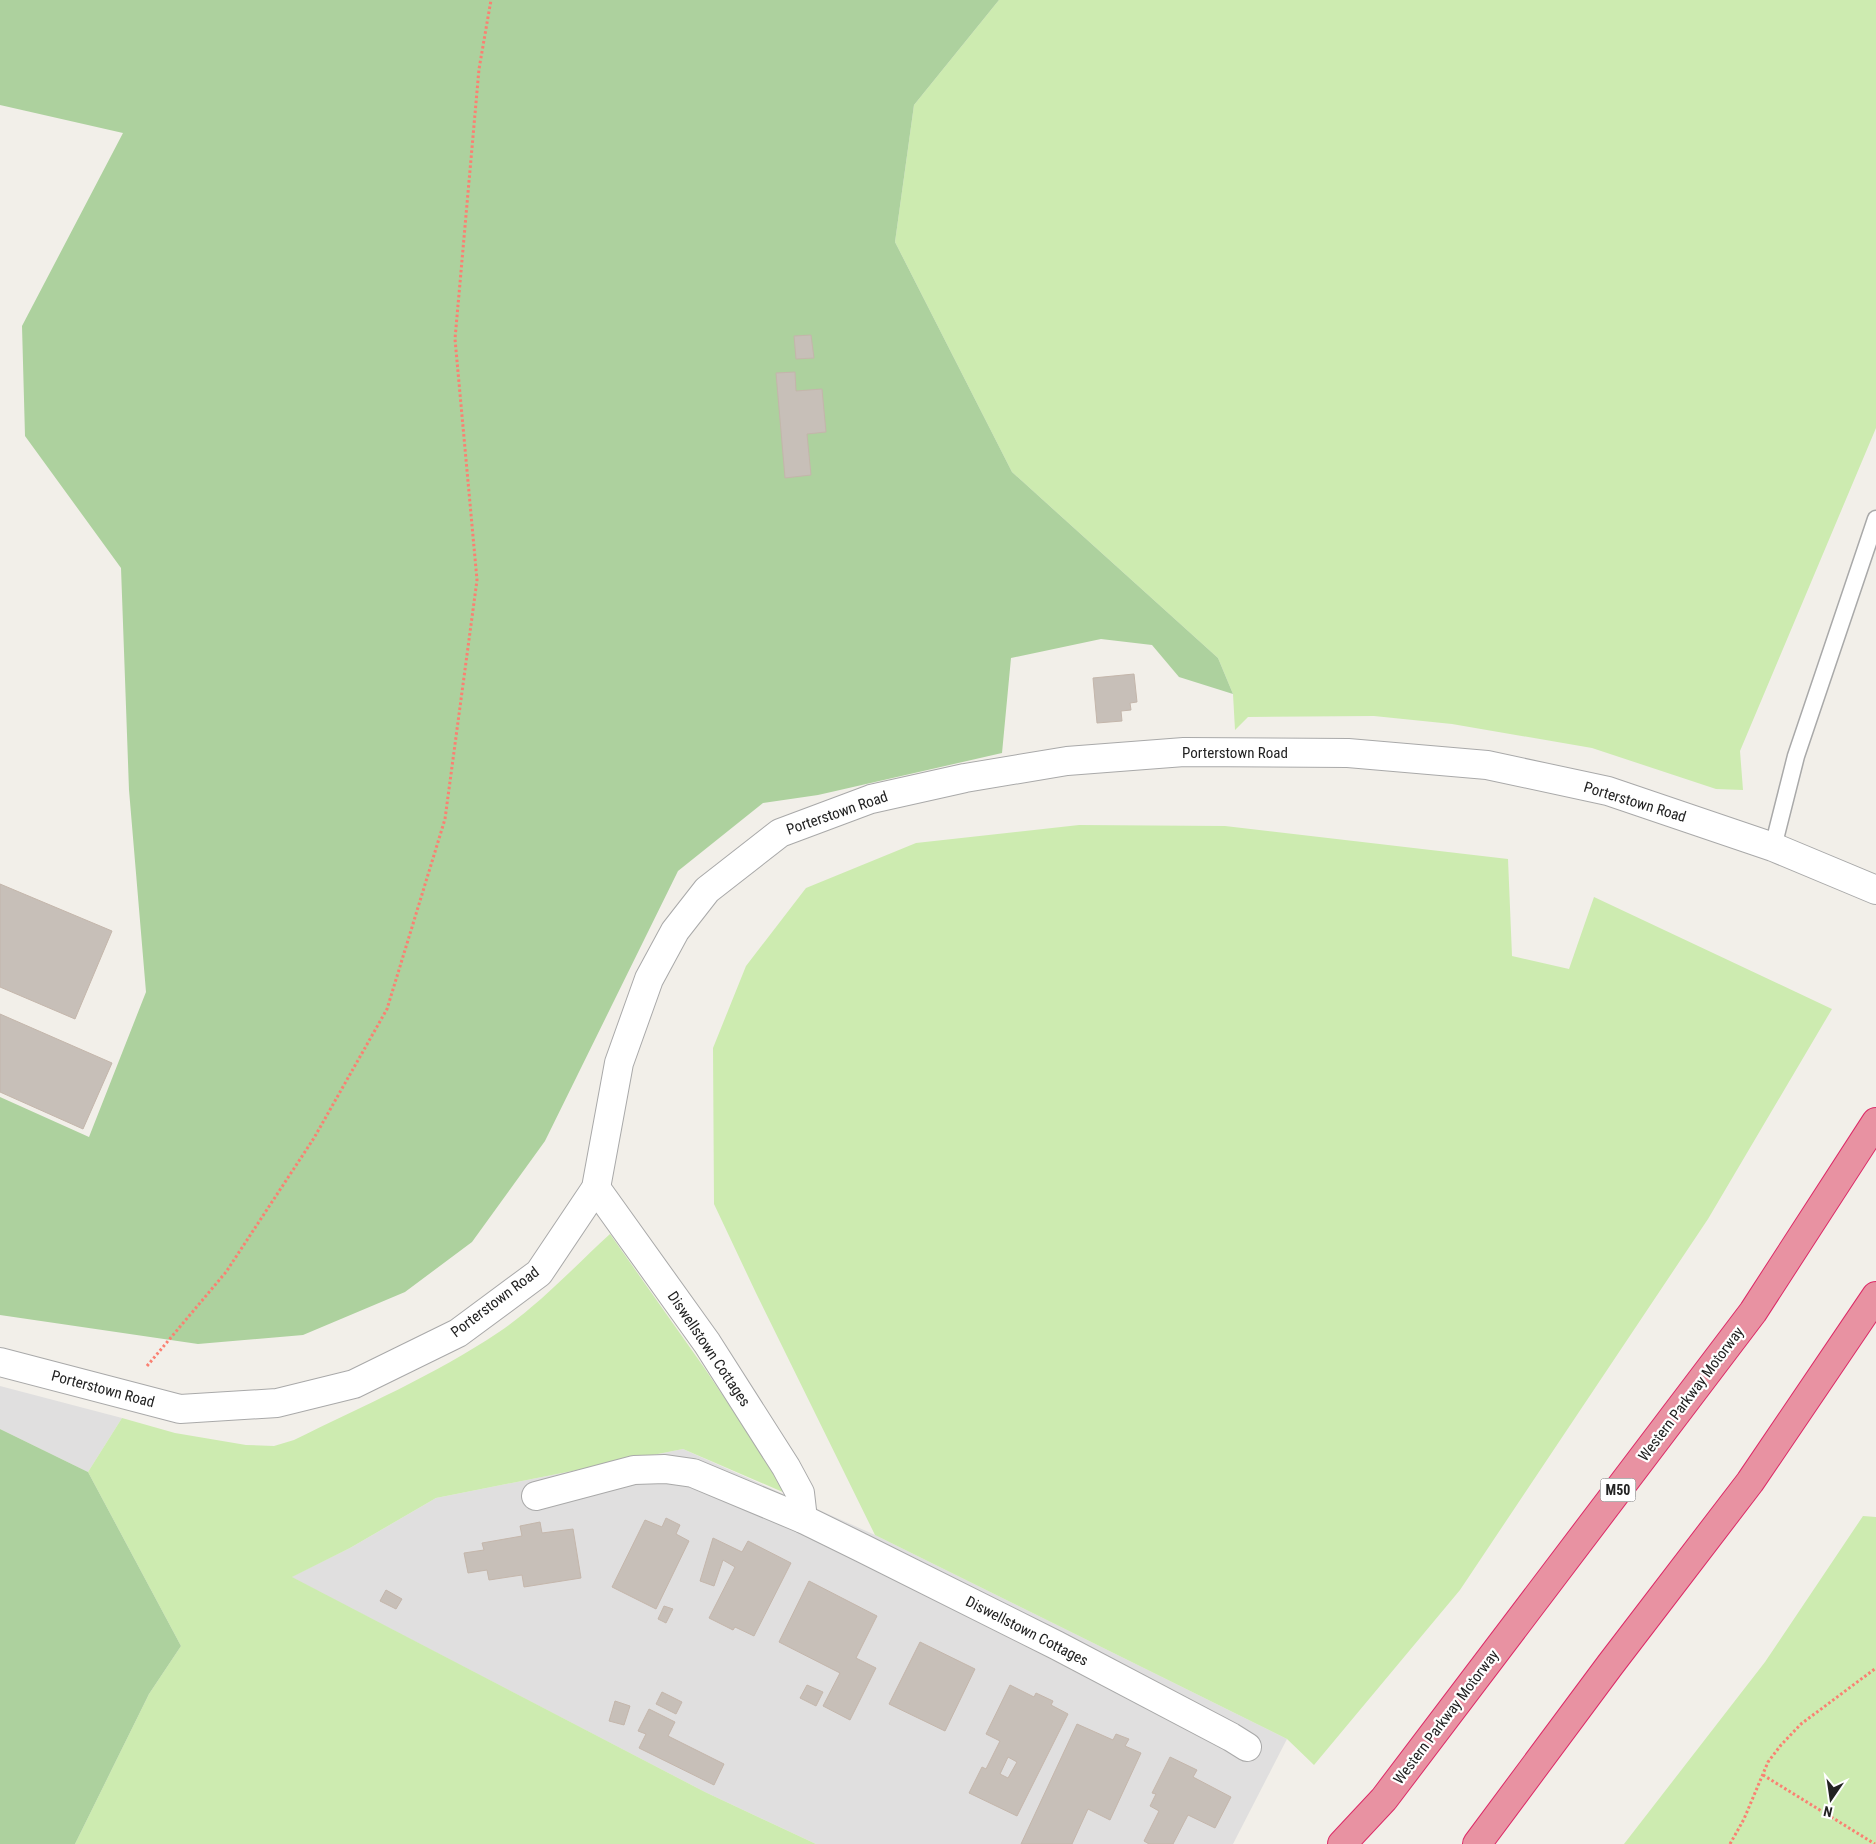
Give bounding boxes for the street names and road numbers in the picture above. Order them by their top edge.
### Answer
street label: Porterstown Road [1182,744,1288,762]
street label: Porterstown Road [1582,778,1688,826]
street label: Porterstown Road [784,787,890,839]
street label: Porterstown Road [447,1263,543,1341]
street label: Diswellstown Cottages [664,1288,754,1410]
street label: Western Parkway Motorway [1635,1323,1747,1465]
street label: Porterstown Road [49,1367,157,1411]
road number: M50 [1600,1478,1636,1502]
street label: Diswellstown Cottages [963,1592,1091,1670]
street label: Western Parkway Motorway [1390,1646,1502,1788]

